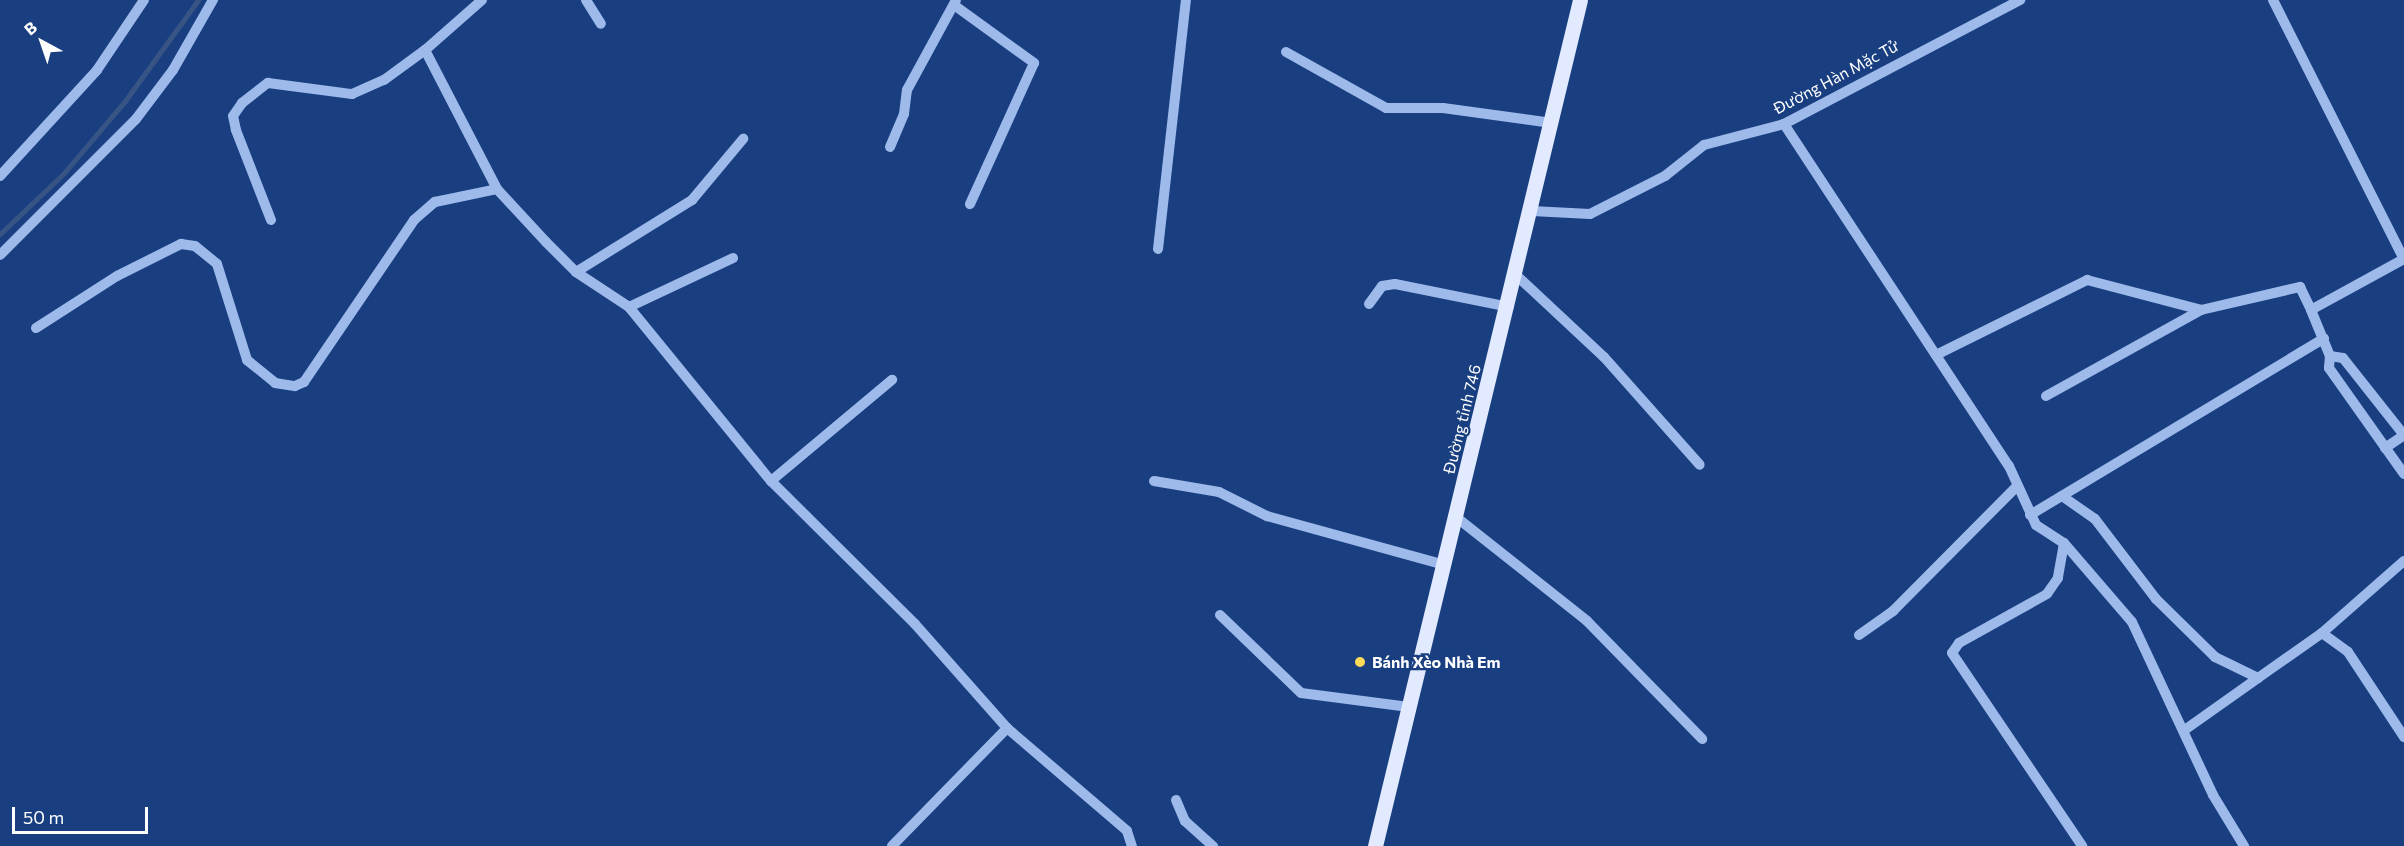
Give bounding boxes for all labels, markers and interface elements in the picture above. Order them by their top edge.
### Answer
north arrow [12,12,72,72]
text: B [20,17,40,39]
street label: Đường Hàn Mặc Tử [1770,36,1902,118]
street label: Đường tỉnh 746 [1439,362,1485,476]
place label: Bánh Xèo Nhà Em [1372,652,1500,672]
marker: Bánh Xèo Nhà Em [1353,655,1367,669]
scale bar [15,795,152,833]
text: 50 m [23,806,64,828]

